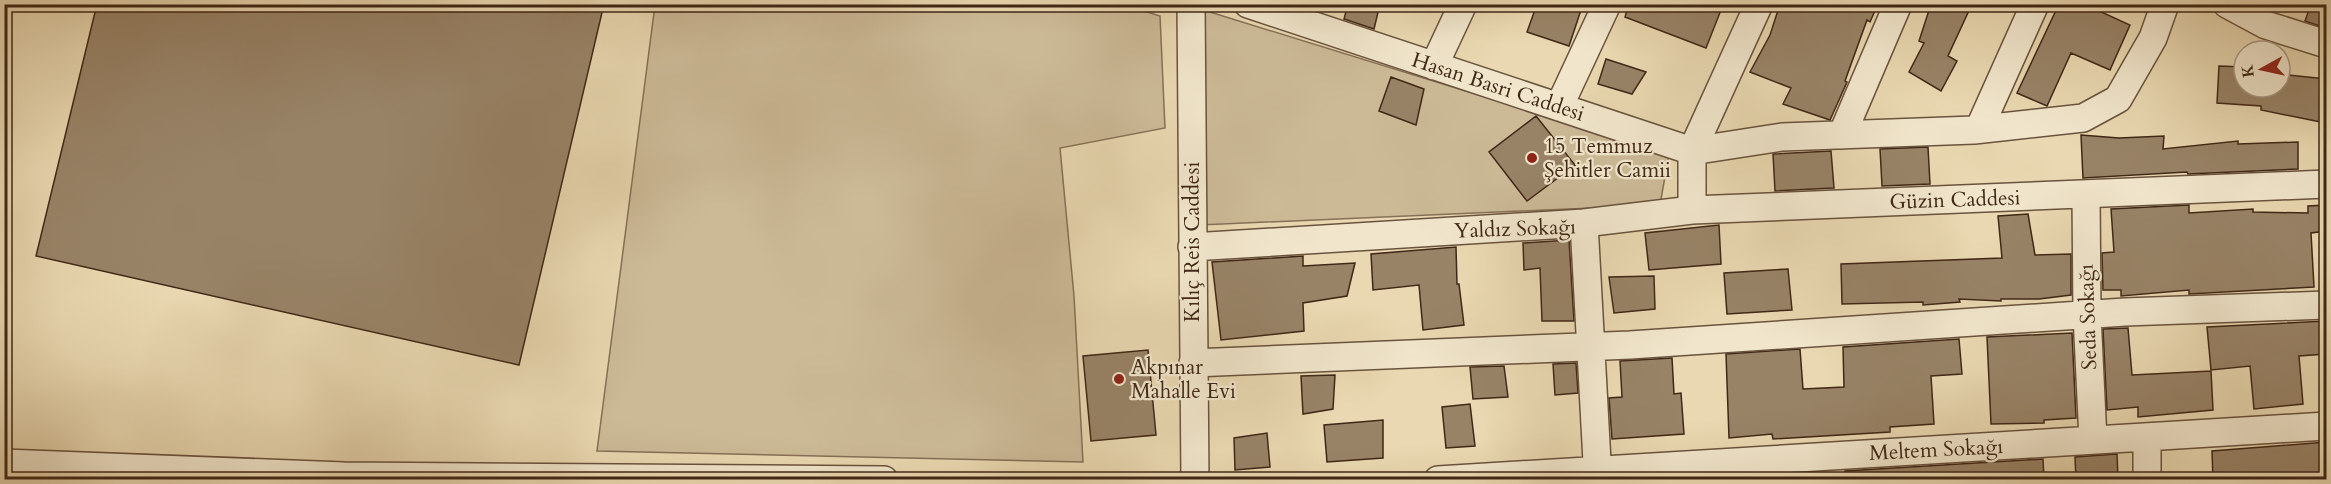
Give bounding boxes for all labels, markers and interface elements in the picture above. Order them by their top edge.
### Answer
north arrow [2232,39,2292,99]
street label: Hasan Basri Caddesi [1408,45,1588,129]
text: K [2236,63,2260,79]
place label: 15 Temmuz Şehitler Camii [1544,132,1671,185]
marker: 15 Temmuz Şehitler Camii [1525,151,1539,165]
street label: Kılıç Reis Caddesi [1178,162,1207,322]
street label: Güzin Caddesi [1889,183,2021,217]
street label: Yaldız Sokağı [1454,212,1577,246]
street label: Seda Sokağı [2072,264,2104,370]
place label: Akpınar Mahalle Evi [1131,353,1236,406]
marker: Akpınar Mahalle Evi [1112,372,1126,386]
street label: Meltem Sokağı [1868,432,2004,468]

